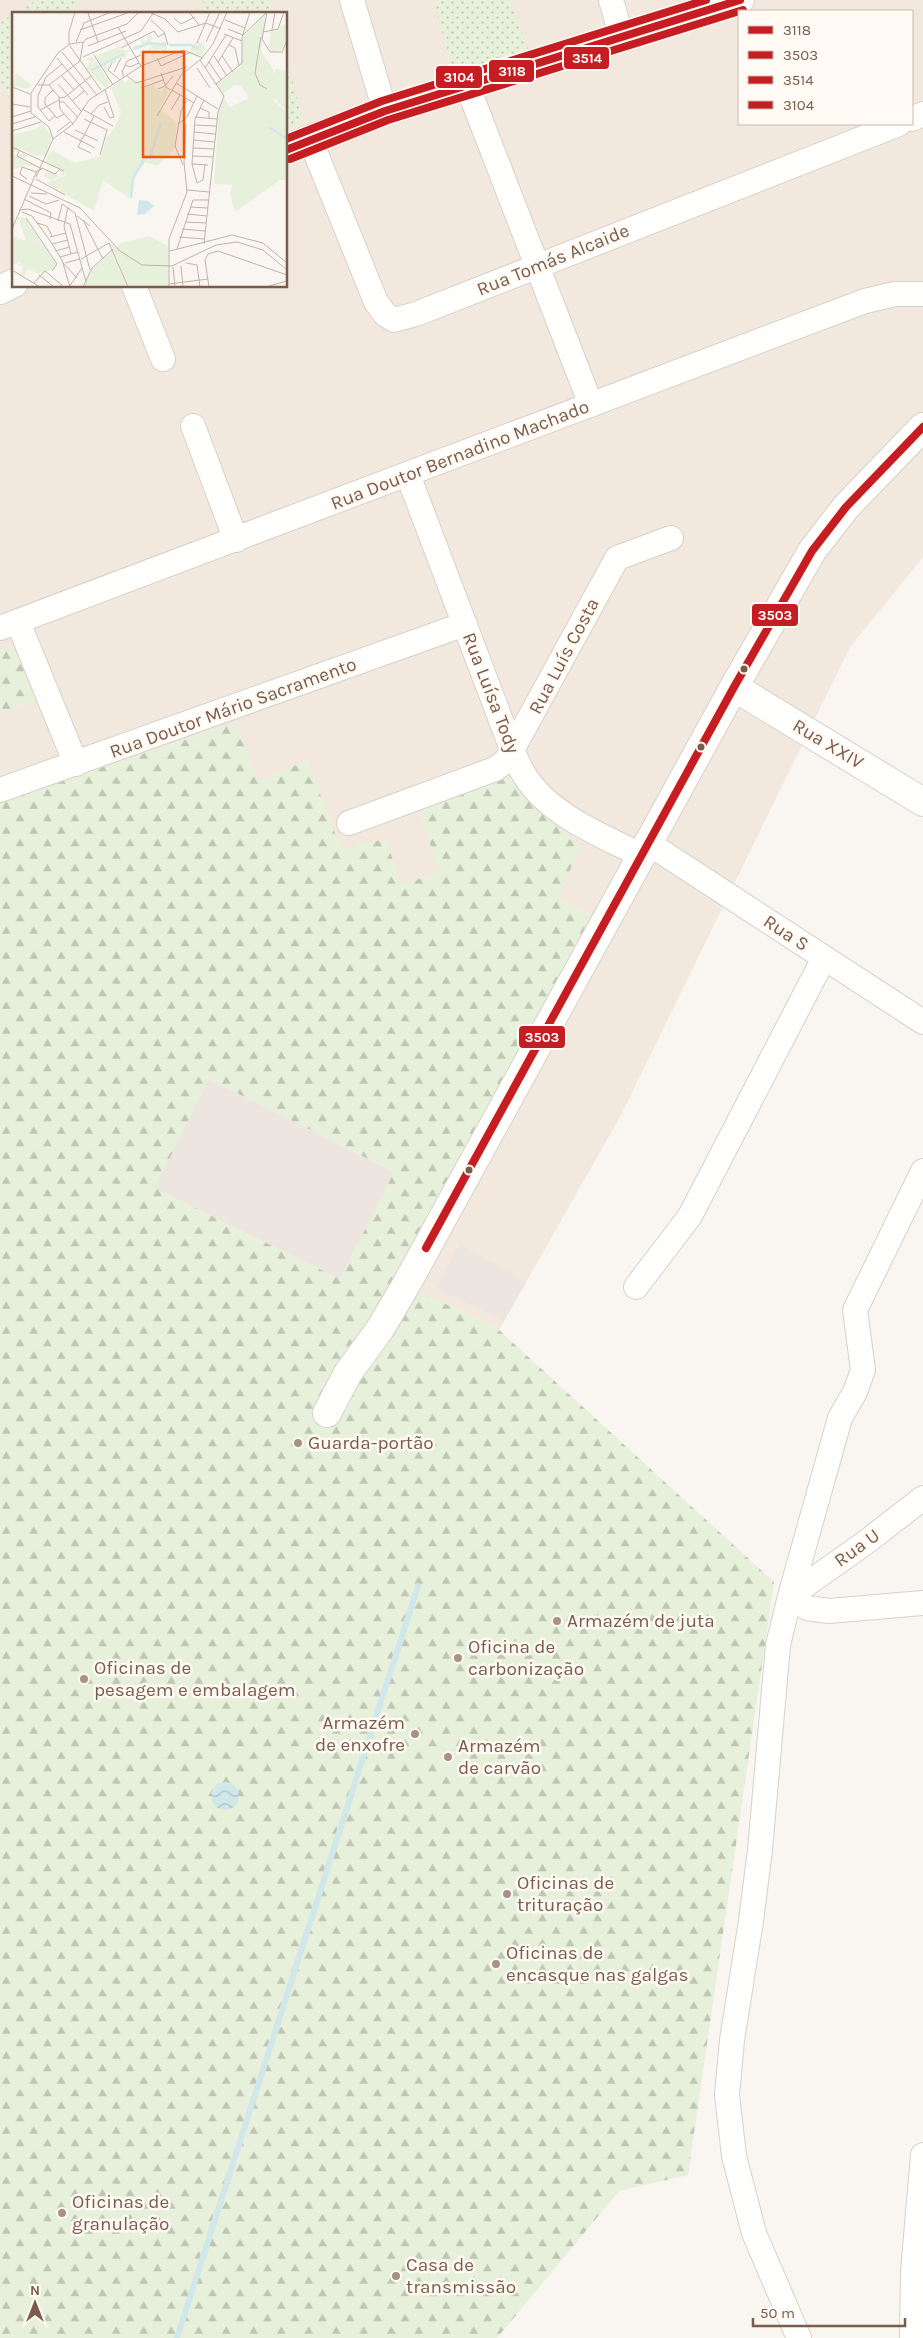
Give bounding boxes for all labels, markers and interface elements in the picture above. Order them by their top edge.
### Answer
legend [738,10,913,125]
inset map [12,12,288,288]
text: 3118 [783,21,811,39]
line badge: 3514 [563,46,610,70]
text: 3503 [783,46,818,64]
text: 3514 [572,50,603,67]
line badge: 3118 [488,59,535,83]
text: 3118 [498,63,526,80]
line badge: 3104 [435,65,483,89]
text: 3104 [444,69,475,86]
text: 3514 [783,71,814,89]
text: 3104 [783,96,815,114]
street label: Rua Tomás Alcaide [474,219,632,301]
street label: Rua Doutor Bernadino Machado [328,395,592,515]
street label: Rua Luís Costa [524,594,604,718]
line badge: 3503 [751,603,799,627]
text: 3503 [758,607,792,624]
street label: Rua Luísa Tody [458,629,524,757]
street label: Rua Doutor Mário Sacramento [107,653,359,763]
unlabelled marker [739,664,749,674]
street label: Rua XXIV [789,714,868,774]
unlabelled marker [696,742,706,752]
street label: Rua S [759,910,813,956]
line badge: 3503 [518,1025,566,1049]
text: 3503 [525,1029,559,1046]
unlabelled marker [464,1165,474,1175]
place label: Guarda-portão [308,1432,434,1454]
marker: Guarda-portão [292,1437,304,1449]
street label: Rua U [830,1524,884,1572]
place label: Armazém de juta [567,1610,715,1632]
marker: Armazém de juta [551,1615,563,1627]
place label: Oficina de carbonização [468,1636,584,1680]
marker: Oficina de carbonização [452,1652,464,1664]
place label: Oficinas de pesagem e embalagem [94,1657,296,1701]
marker: Oficinas de pesagem e embalagem [78,1673,90,1685]
place label: Armazém de enxofre [315,1712,405,1756]
marker: Armazém de enxofre [409,1728,421,1740]
place label: Armazém de carvão [458,1735,541,1779]
marker: Armazém de carvão [442,1751,454,1763]
place label: Oficinas de trituração [517,1872,614,1916]
marker: Oficinas de trituração [501,1888,513,1900]
place label: Oficinas de encasque nas galgas [506,1942,688,1986]
marker: Oficinas de encasque nas galgas [490,1958,502,1970]
place label: Oficinas de granulação [72,2191,169,2235]
marker: Oficinas de granulação [56,2207,68,2219]
place label: Casa de transmissão [406,2254,516,2298]
marker: Casa de transmissão [390,2270,402,2282]
north arrow [10,2278,60,2328]
text: N [30,2282,40,2299]
scale bar [753,2296,906,2328]
text: 50 m [760,2304,795,2322]

